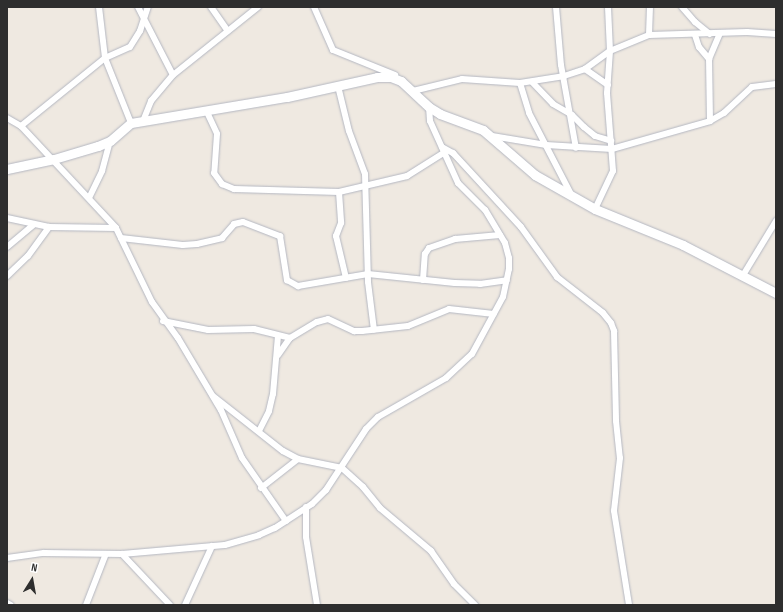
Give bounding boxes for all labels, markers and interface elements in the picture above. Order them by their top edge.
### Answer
north arrow [12,560,52,600]
text: N [30,561,39,575]

